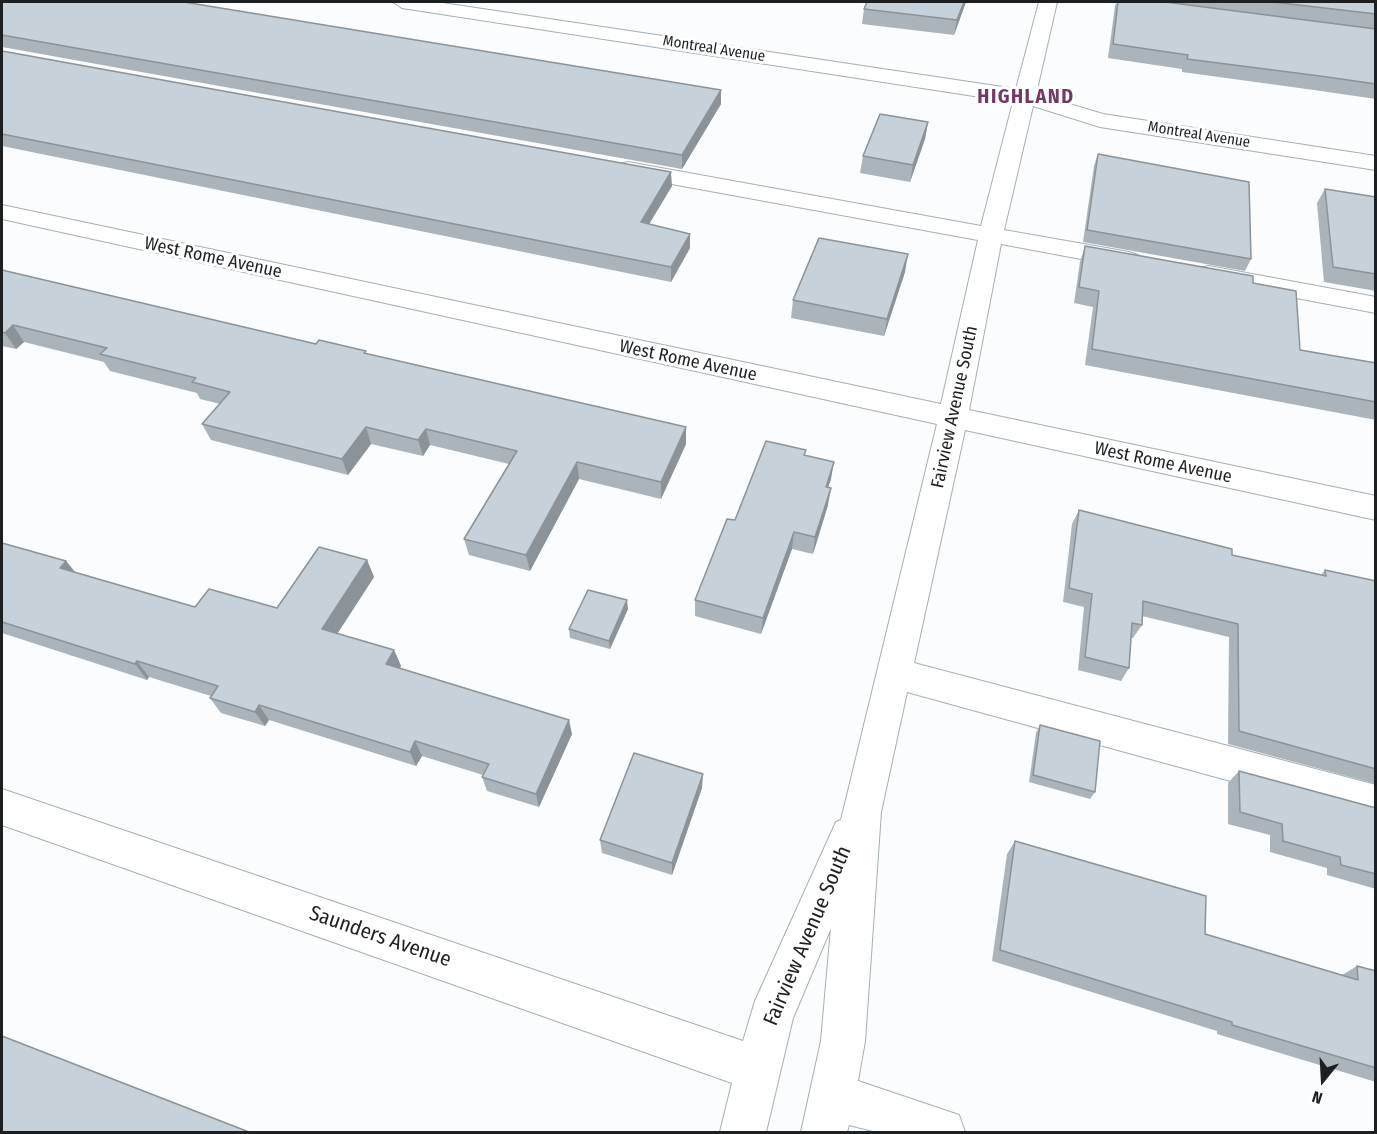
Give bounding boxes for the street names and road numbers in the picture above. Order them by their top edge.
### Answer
street label: Montreal Avenue [662,32,766,66]
street label: Montreal Avenue [1147,118,1251,152]
street label: West Rome Avenue [142,233,284,283]
street label: Fairview Avenue South [927,324,983,490]
street label: West Rome Avenue [617,336,759,386]
street label: West Rome Avenue [1092,438,1234,488]
street label: Fairview Avenue South [759,842,857,1030]
street label: Saunders Avenue [306,901,454,973]

